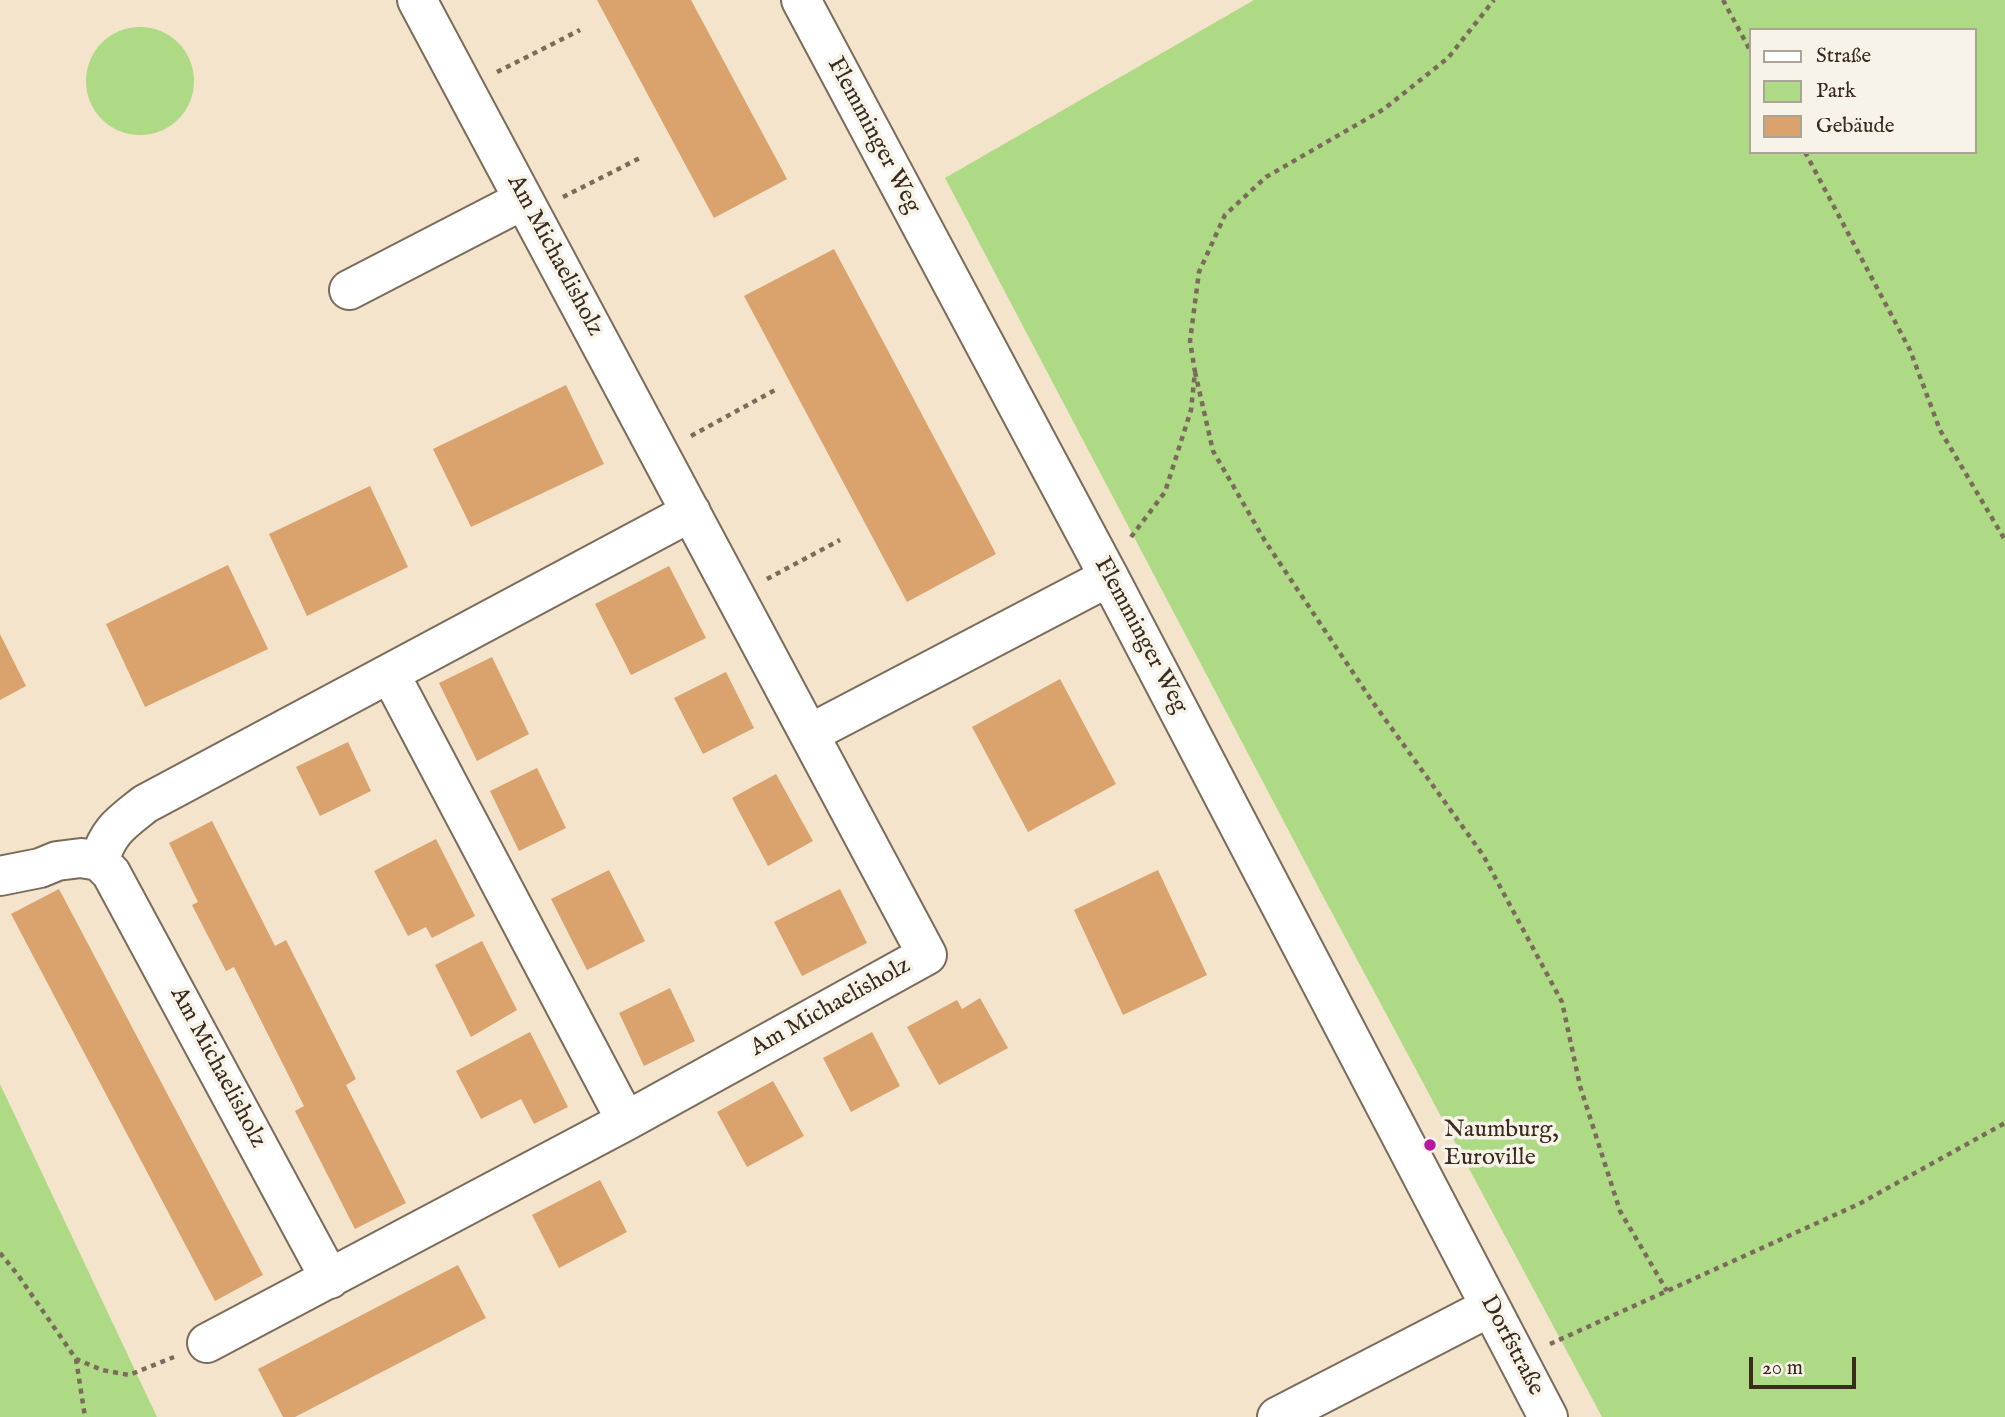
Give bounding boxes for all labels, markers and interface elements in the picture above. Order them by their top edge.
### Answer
legend [1750,28,1977,154]
text: Straße [1816,43,1871,70]
street label: Flemminger Weg [820,53,926,219]
text: Park [1816,78,1856,105]
text: Gebäude [1816,113,1894,140]
street label: Am Michaelisholz [500,171,608,341]
street label: Flemminger Weg [1087,553,1193,719]
street label: Am Michaelisholz [746,952,916,1064]
street label: Am Michaelisholz [163,983,271,1153]
place label: Naumburg, Euroville [1444,1117,1559,1173]
marker: Naumburg, Euroville [1422,1137,1438,1153]
street label: Dorfstraße [1473,1291,1549,1401]
scale bar [1753,1344,1860,1388]
text: 20 m [1762,1355,1803,1382]

